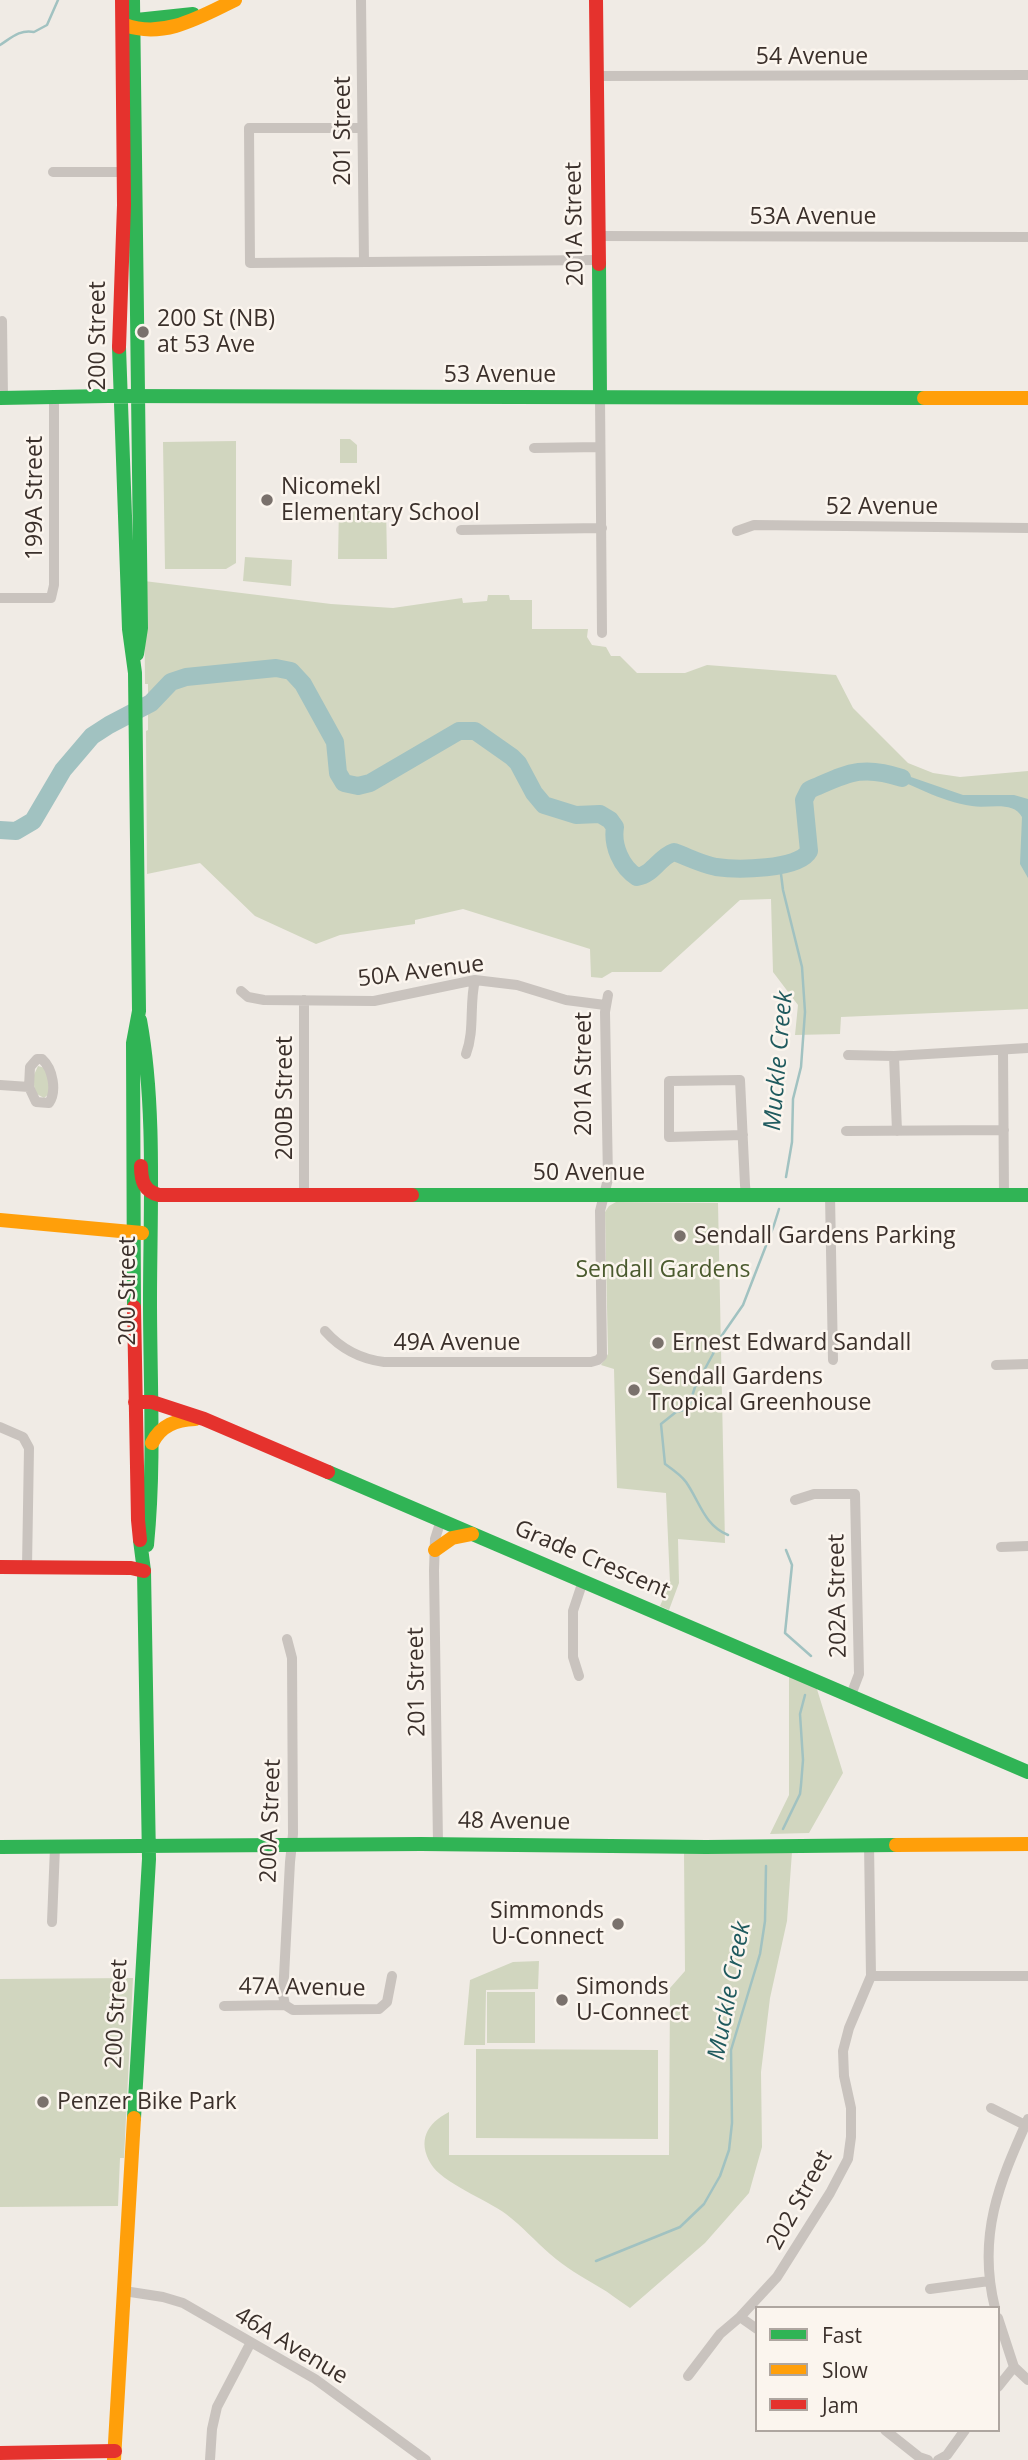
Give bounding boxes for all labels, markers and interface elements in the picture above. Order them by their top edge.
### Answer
street label: 54 Avenue [756,43,868,71]
street label: 201 Street [329,76,357,186]
street label: 201A Street [560,162,590,286]
street label: 53A Avenue [750,203,876,231]
street label: 200 Street [84,281,112,391]
place label: 200 St (NB) at 53 Ave [157,305,275,359]
marker: 200 St (NB) at 53 Ave [135,324,151,340]
street label: 53 Avenue [444,361,556,389]
street label: 199A Street [21,436,49,560]
place label: Nicomekl Elementary School [281,473,480,527]
marker: Nicomekl Elementary School [259,492,275,508]
street label: 52 Avenue [826,493,938,521]
street label: 50A Avenue [356,951,486,993]
water label: Muckle Creek [759,990,799,1132]
street label: 201A Street [570,1012,598,1136]
street label: 200B Street [271,1036,299,1160]
street label: 50 Avenue [533,1159,645,1187]
place label: Sendall Gardens Parking [694,1222,956,1250]
marker: Sendall Gardens Parking [672,1228,688,1244]
street label: 200 Street [114,1236,142,1346]
park label: Sendall Gardens [575,1256,751,1284]
street label: 49A Avenue [394,1329,520,1357]
place label: Ernest Edward Sandall [672,1329,911,1357]
marker: Ernest Edward Sandall [650,1335,666,1351]
place label: Sendall Gardens Tropical Greenhouse [648,1363,871,1417]
marker: Sendall Gardens Tropical Greenhouse [626,1382,642,1398]
street label: Grade Crescent [510,1515,674,1605]
street label: 202A Street [823,1534,853,1658]
street label: 201 Street [402,1627,432,1737]
street label: 200A Street [255,1758,287,1884]
street label: 48 Avenue [458,1807,570,1837]
place label: Simmonds U-Connect [490,1897,604,1951]
marker: Simmonds U-Connect [610,1916,626,1932]
water label: Muckle Creek [703,1920,757,2062]
street label: 200 Street [100,1959,134,2069]
street label: 47A Avenue [238,1973,366,2003]
place label: Simonds U-Connect [576,1973,689,2027]
marker: Simonds U-Connect [554,1992,570,2008]
place label: Penzer Bike Park [57,2088,237,2116]
marker: Penzer Bike Park [35,2094,51,2110]
street label: 202 Street [761,2145,839,2255]
street label: 46A Avenue [230,2301,352,2391]
legend [755,2306,1000,2432]
text: Fast [822,2321,862,2349]
text: Slow [822,2356,868,2384]
text: Jam [822,2391,859,2419]

